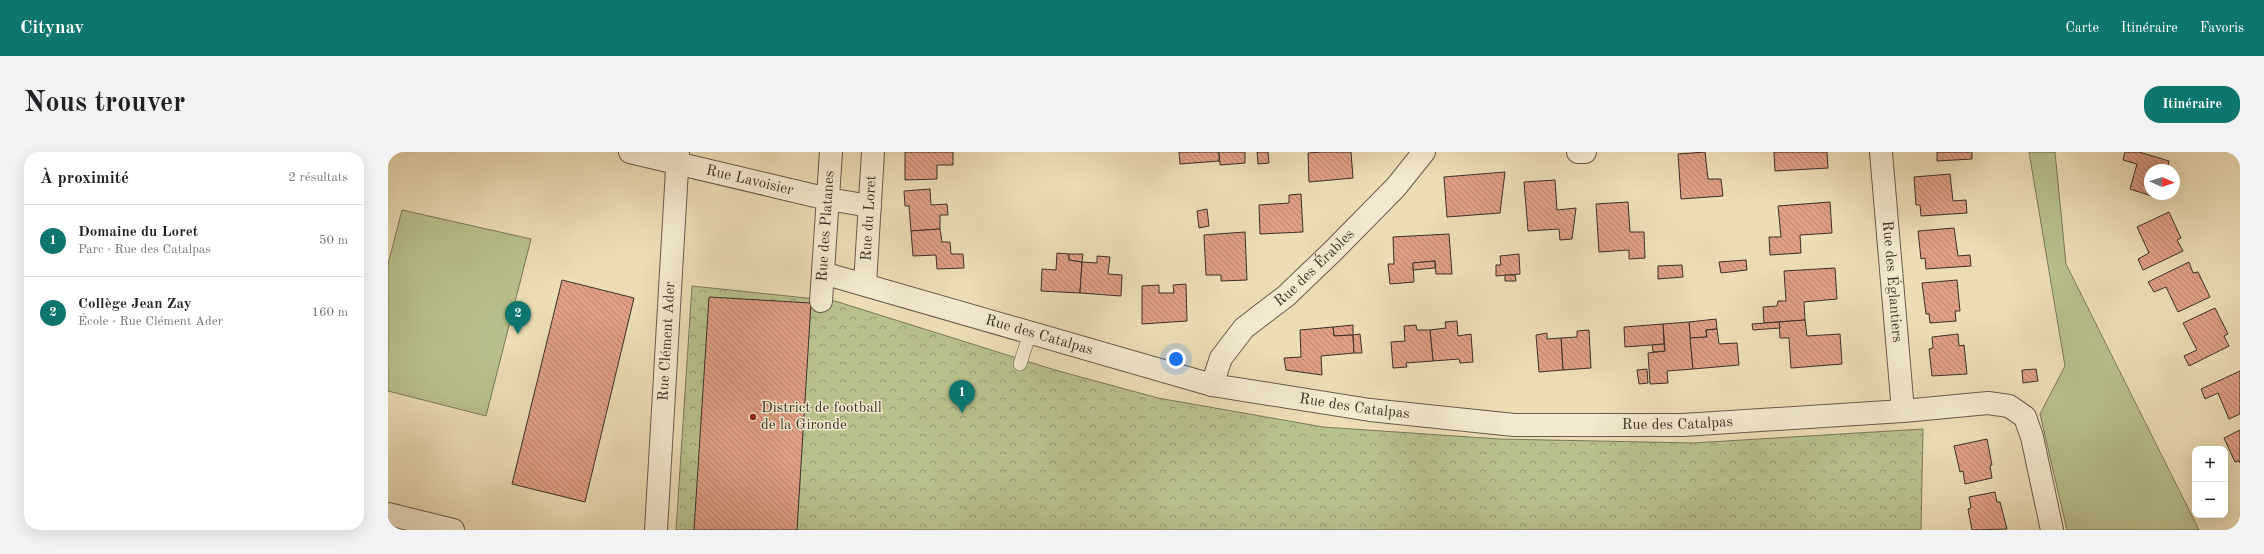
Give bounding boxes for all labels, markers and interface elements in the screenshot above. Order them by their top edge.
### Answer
text: Citynav [20,19,84,38]
text: Carte [2065,21,2099,35]
text: Itinéraire [2121,21,2178,35]
text: Favoris [2200,21,2244,35]
button: Itinéraire [2144,86,2240,123]
text: Nous trouver [24,90,185,118]
street label: Rue Lavoisier [705,163,795,198]
north arrow [2144,164,2180,200]
text: À proximité [40,170,129,187]
street label: Rue des Platanes [815,170,837,282]
text: 2 résultats [288,171,348,184]
street label: Rue du Loret [859,175,879,261]
street label: Rue des Églantiers [1879,220,1905,343]
text: Domaine du Loret [78,225,198,240]
street label: Rue des Érables [1272,226,1357,309]
text: 1 [49,234,57,247]
text: 50 m [319,234,348,247]
text: Parc · Rue des Catalpas [78,243,211,256]
street label: Rue Clément Ader [656,281,678,401]
text: Collège Jean Zay [78,297,192,312]
pin: 2 [505,301,531,334]
text: 2 [49,306,57,319]
text: 160 m [311,306,348,319]
street label: Rue des Catalpas [984,313,1095,358]
text: École · Rue Clément Ader [78,315,223,328]
your location [1166,349,1186,369]
pin: 1 [949,380,975,413]
street label: Rue des Catalpas [1298,391,1410,422]
place label: District de football de la Gironde [761,401,882,433]
marker: District de football de la Gironde [748,412,758,422]
street label: Rue des Catalpas [1622,414,1733,433]
map controls [2192,446,2228,518]
button: + [2192,446,2228,482]
button: − [2192,482,2228,518]

